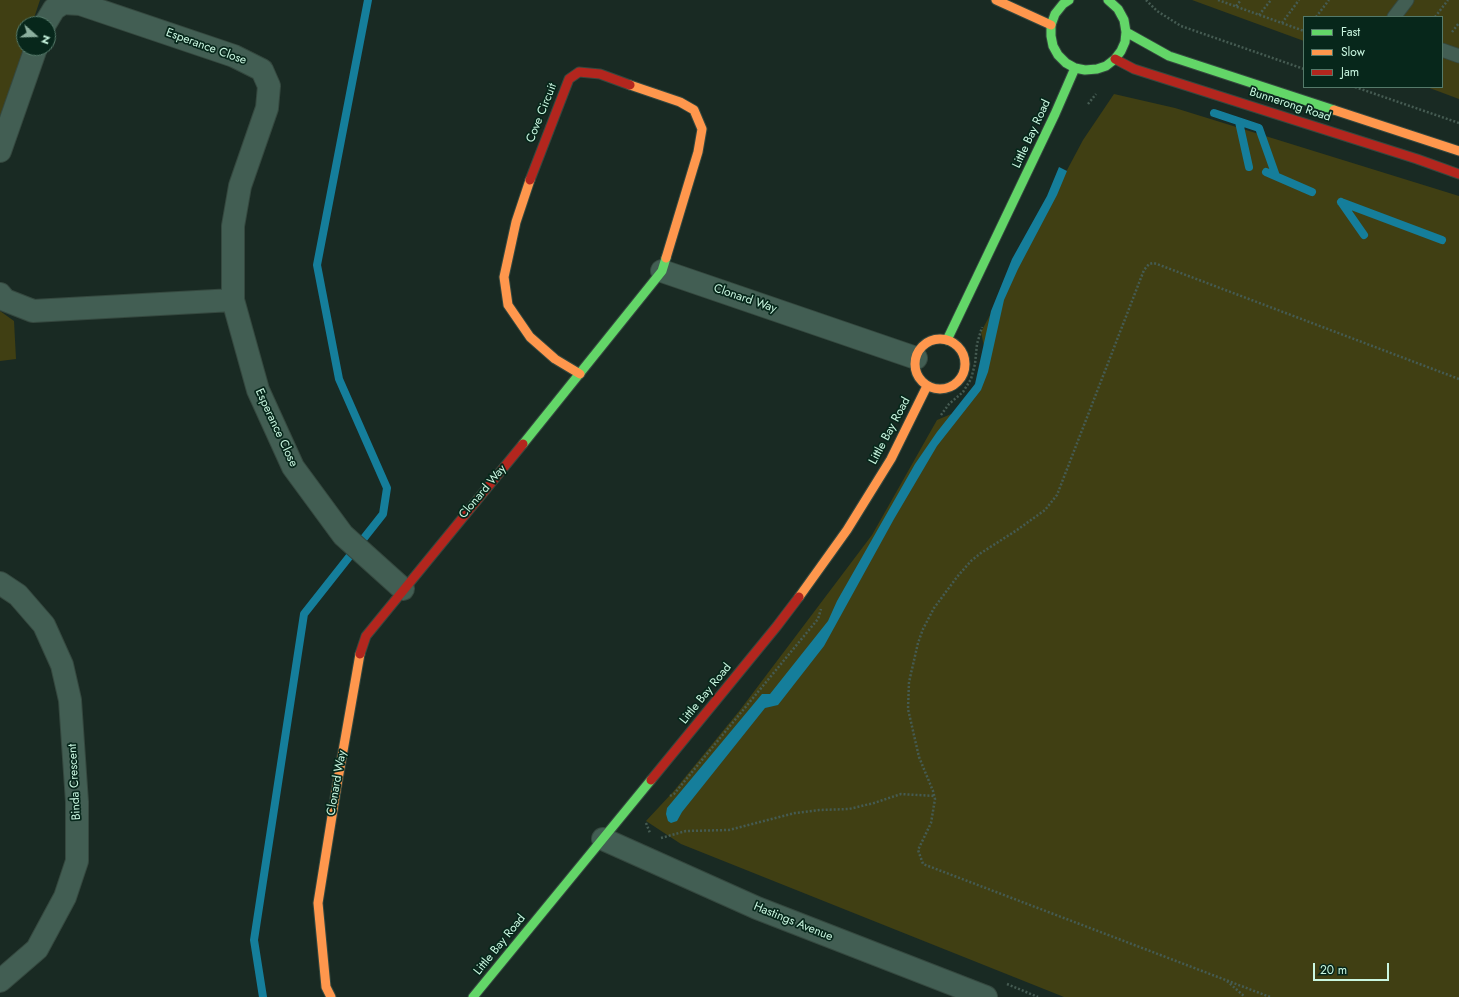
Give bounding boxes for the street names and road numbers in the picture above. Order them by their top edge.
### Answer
street label: Esperance Close [164,26,248,68]
street label: Cove Circuit [524,81,560,145]
street label: Bunnerong Road [1247,85,1333,125]
street label: Little Bay Road [1010,97,1054,171]
street label: Clonard Way [712,281,778,317]
street label: Esperance Close [252,387,300,469]
street label: Little Bay Road [866,395,914,467]
street label: Clonard Way [456,462,510,522]
street label: Little Bay Road [677,661,735,727]
street label: Binda Crescent [66,743,84,821]
street label: Clonard Way [324,749,350,817]
street label: Hastings Avenue [751,900,835,944]
street label: Little Bay Road [471,912,529,978]

